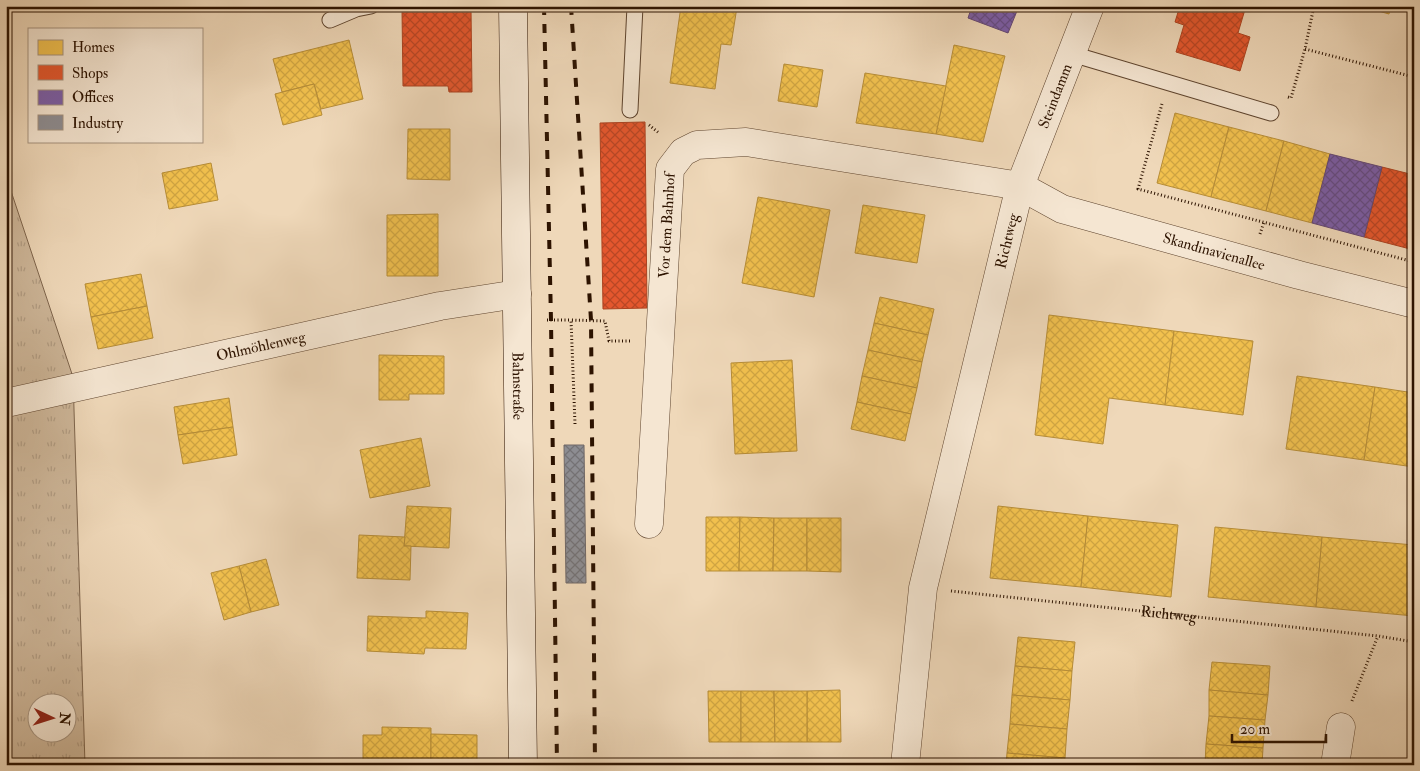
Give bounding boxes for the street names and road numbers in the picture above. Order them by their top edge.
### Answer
street label: Steindamm [1034,61,1076,131]
street label: Vor dem Bahnhof [654,170,679,279]
street label: Richtweg [991,211,1023,270]
street label: Skandinavienallee [1161,228,1267,275]
street label: Ohlmöhlenweg [214,327,308,365]
street label: Bahnstraße [508,352,528,420]
street label: Richtweg [1140,602,1198,626]

